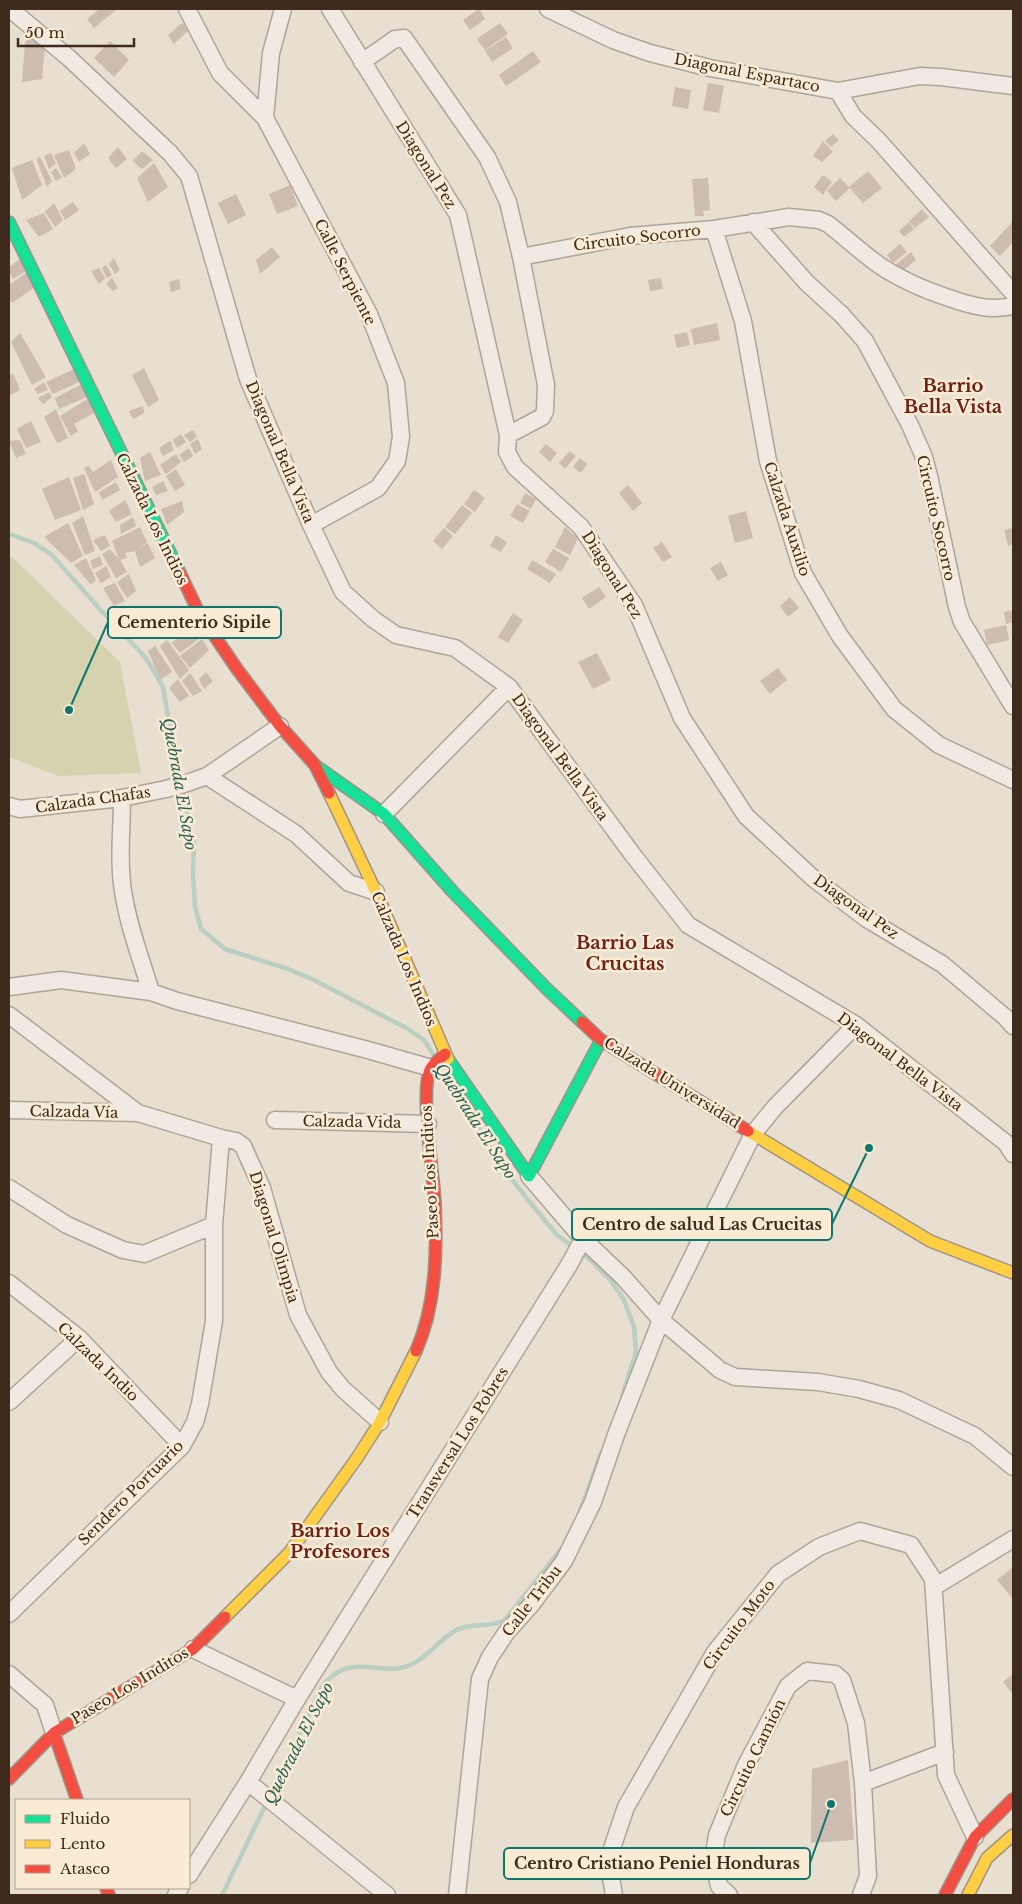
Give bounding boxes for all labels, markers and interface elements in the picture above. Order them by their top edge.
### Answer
scale bar [18,15,134,47]
text: 50 m [25,23,65,42]
street label: Diagonal Espartaco [672,49,822,96]
street label: Diagonal Pez [392,117,461,212]
street label: Calle Serpiente [310,215,380,328]
street label: Circuito Socorro [572,220,702,255]
district label: Barrio Bella Vista [904,375,1003,418]
street label: Diagonal Bella Vista [242,378,319,526]
street label: Calzada Los Indios [112,450,193,588]
street label: Circuito Socorro [913,453,960,583]
street label: Calzada Auxilio [760,459,815,579]
street label: Diagonal Pez [578,527,647,622]
callout: Cementerio Sipile [108,607,281,638]
text: Cementerio Sipile [117,612,271,632]
street label: Diagonal Bella Vista [508,689,613,825]
water label: Quebrada El Sapo [159,716,201,852]
street label: Calzada Chafas [34,782,152,817]
street label: Diagonal Pez [810,870,903,943]
street label: Calzada Los Indios [367,888,442,1029]
district label: Barrio Las Crucitas [576,932,674,975]
street label: Diagonal Bella Vista [834,1008,967,1115]
street label: Calzada Universidad [601,1033,744,1132]
water label: Quebrada El Sapo [431,1059,521,1183]
street label: Calzada Vía [30,1101,119,1122]
street label: Paseo Los Inditos [417,1105,442,1239]
street label: Calzada Vida [302,1111,402,1132]
street label: Diagonal Olimpia [245,1169,304,1306]
callout: Centro de salud Las Crucitas [572,1209,832,1240]
text: Centro de salud Las Crucitas [582,1214,822,1234]
street label: Calzada Indio [54,1318,143,1405]
street label: Transversal Los Pobres [403,1363,512,1522]
street label: Sendero Portuario [74,1436,187,1549]
district label: Barrio Los Profesores [290,1520,390,1563]
street label: Calle Tribu [498,1561,565,1640]
street label: Circuito Moto [698,1576,779,1674]
street label: Paseo Los Inditos [67,1643,192,1728]
water label: Quebrada El Sapo [259,1679,337,1807]
street label: Circuito Camión [716,1696,789,1820]
legend [15,1799,190,1889]
text: Fluido [60,1809,110,1828]
text: Lento [60,1834,106,1853]
callout: Centro Cristiano Peniel Honduras [504,1848,810,1879]
text: Centro Cristiano Peniel Honduras [514,1853,800,1873]
text: Atasco [59,1859,110,1878]

